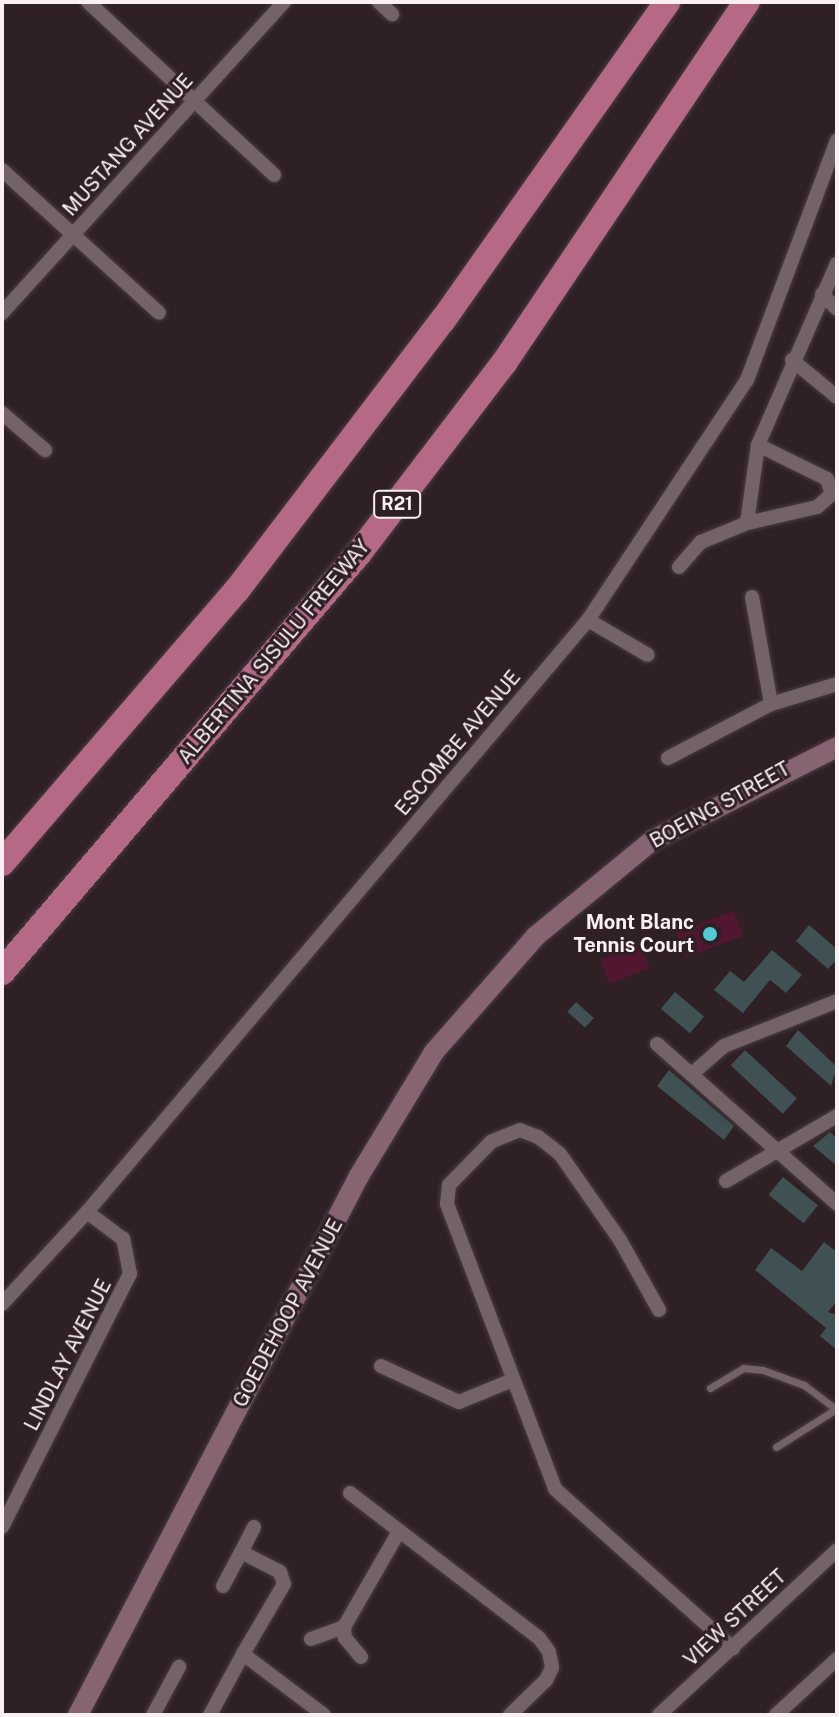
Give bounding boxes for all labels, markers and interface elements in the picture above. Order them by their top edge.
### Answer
street label: MUSTANG AVENUE [58,69,198,221]
road number: R21 [373,490,421,518]
street label: ALBERTINA SISULU FREEWAY [173,535,375,769]
street label: ESCOMBE AVENUE [390,666,526,820]
street label: BOEING STREET [646,757,794,853]
place label: Mont Blanc Tennis Court [573,910,694,957]
marker: Mont Blanc Tennis Court [701,925,719,943]
street label: GOEDEHOOP AVENUE [228,1215,348,1411]
street label: LINDLAY AVENUE [19,1275,117,1435]
street label: VIEW STREET [679,1565,791,1671]

